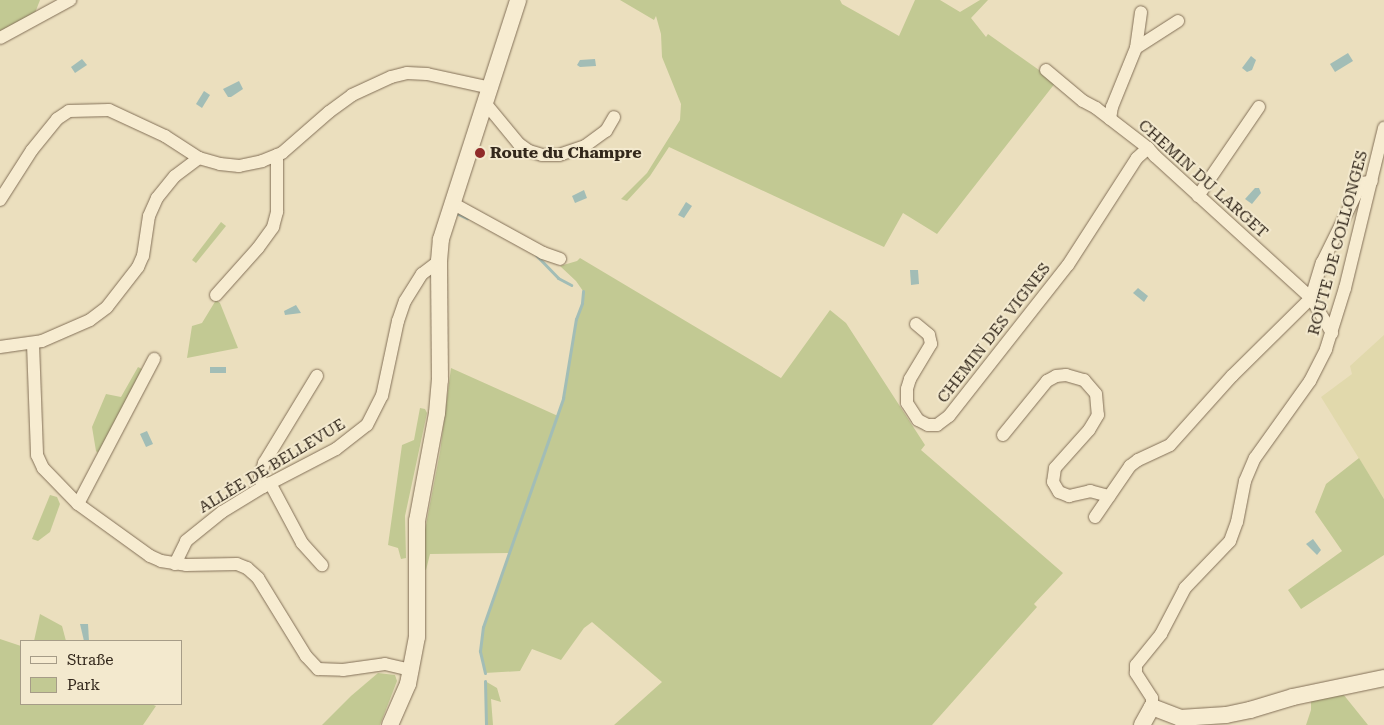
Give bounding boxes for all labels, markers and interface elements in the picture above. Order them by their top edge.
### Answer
street label: CHEMIN DU LARGET [1134,116,1272,242]
place label: Route du Champre [490,143,642,163]
marker: Route du Champre [474,147,486,159]
street label: ROUTE DE COLLONGES [1304,149,1372,337]
street label: CHEMIN DES VIGNES [933,259,1055,407]
street label: ALLÉE DE BELLEVUE [195,415,349,517]
legend [20,640,182,705]
text: Straße [67,651,114,669]
text: Park [67,676,100,694]

